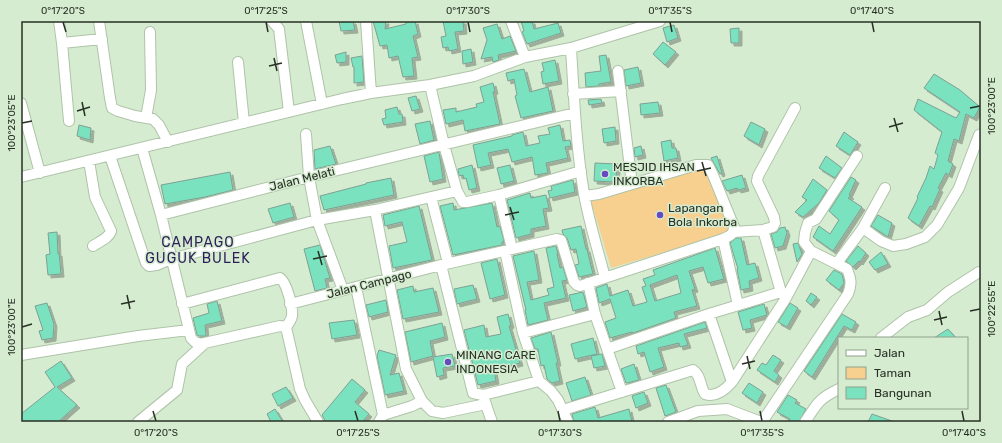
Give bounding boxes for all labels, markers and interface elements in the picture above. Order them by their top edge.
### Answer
text: 0°17'20"S [41,5,85,17]
text: 0°17'25"S [244,5,288,17]
text: 0°17'30"S [446,5,490,17]
text: 0°17'35"S [648,5,692,17]
text: 0°17'40"S [850,5,894,17]
text: 100°23'00"E [986,77,998,135]
text: 100°23'05"E [6,94,18,152]
place label: MESJID IHSAN INKORBA [613,160,695,188]
street label: Jalan Melati [268,164,336,194]
marker: MESJID IHSAN INKORBA [600,169,610,179]
place label: Lapangan Bola Inkorba [668,201,737,229]
marker: Lapangan Bola Inkorba [655,210,665,220]
district label: CAMPAGO GUGUK BULEK [145,234,251,267]
street label: Jalan Campago [325,267,413,301]
text: 100°22'55"E [986,281,998,337]
text: 100°23'00"E [6,298,18,356]
legend [838,337,968,409]
text: Jalan [874,346,905,360]
place label: MINANG CARE INDONESIA [456,348,536,376]
marker: MINANG CARE INDONESIA [443,357,453,367]
text: Taman [874,366,911,380]
text: Bangunan [874,386,931,400]
text: 0°17'20"S [134,427,178,439]
text: 0°17'25"S [336,427,380,439]
text: 0°17'30"S [538,427,582,439]
text: 0°17'35"S [740,427,784,439]
text: 0°17'40"S [942,427,986,439]

